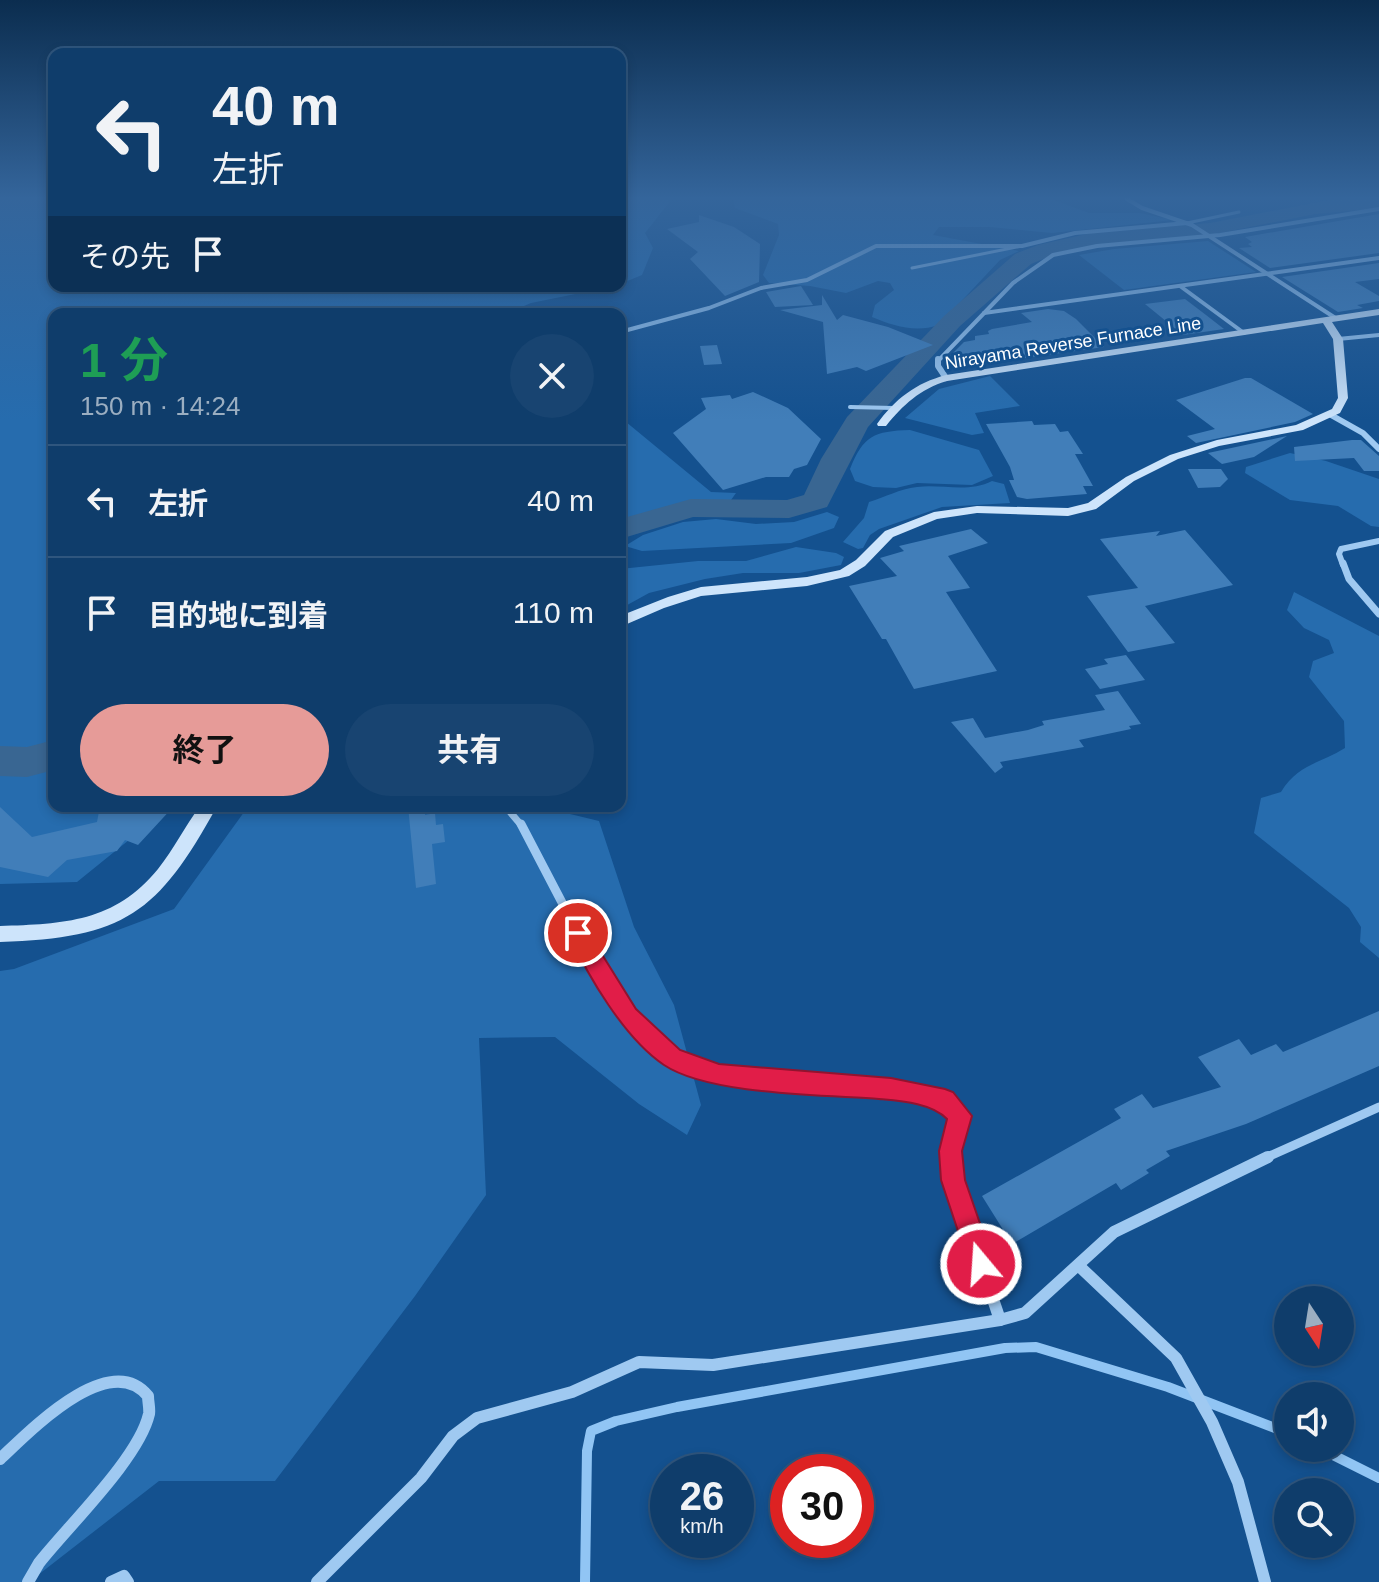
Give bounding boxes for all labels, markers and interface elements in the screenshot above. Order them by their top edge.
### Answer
text: 40 m [212,74,340,137]
icon: left [80,80,184,184]
text: 左折 [212,149,284,190]
icon: arrive [186,232,230,276]
text: その先 [80,240,170,273]
street label: Nirayama Reverse Furnace Line [943,313,1203,373]
text: 1 分 [80,334,168,387]
button: close [510,334,594,418]
text: 150 m · 14:24 [80,391,240,421]
icon: left [80,479,124,523]
text: 40 m [527,484,594,517]
text: 左折 [148,487,208,520]
icon: arrive [80,591,124,635]
text: 110 m [513,596,594,629]
text: 目的地に到着 [148,599,328,632]
button: 終了 [80,704,329,796]
button: 共有 [345,704,594,796]
pin [544,899,612,967]
icon: arrive [556,911,600,955]
position arrow [939,1222,1023,1306]
north arrow [1274,1286,1354,1366]
map controls [1274,1286,1354,1558]
button: sound [1274,1382,1354,1462]
speed limit sign: 30 [770,1454,874,1558]
text: 26 [680,1474,724,1518]
button: search [1274,1478,1354,1558]
text: km/h [680,1515,724,1537]

